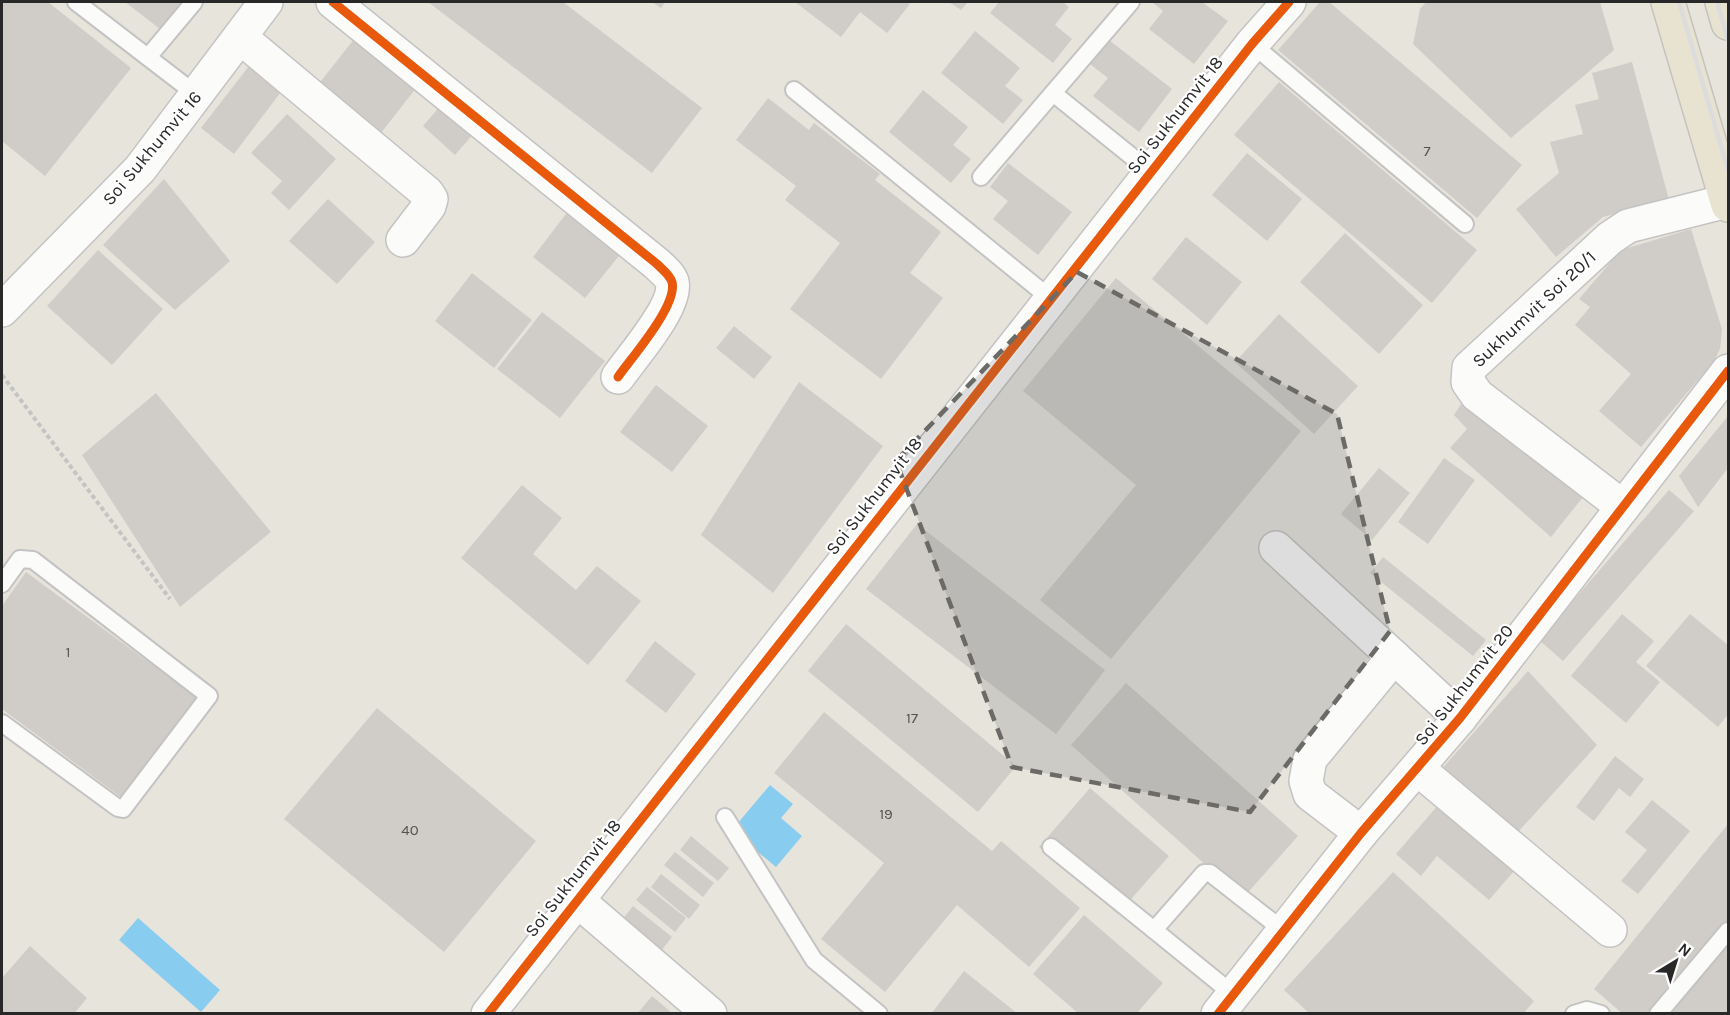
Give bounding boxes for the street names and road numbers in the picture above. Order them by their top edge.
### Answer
street label: Soi Sukhumvit 18 [1122,52,1228,178]
street label: Soi Sukhumvit 16 [98,86,206,210]
street label: Sukhumvit Soi 20/1 [1468,246,1600,372]
street label: Soi Sukhumvit 18 [821,433,927,559]
street label: Soi Sukhumvit 20 [1410,620,1518,750]
street label: Soi Sukhumvit 18 [520,815,626,941]

